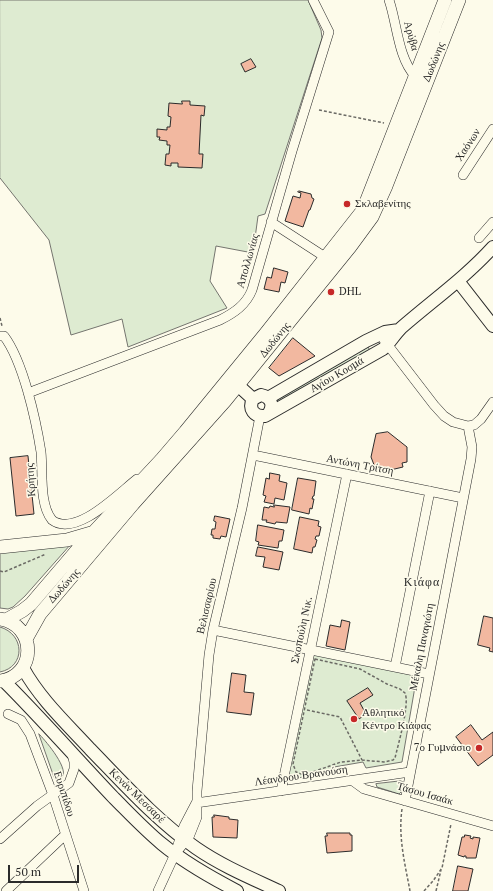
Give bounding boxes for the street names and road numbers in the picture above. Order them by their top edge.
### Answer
street label: Αρύβα [401,20,421,52]
street label: Δωδώνης [420,40,448,84]
street label: Χαόνων [453,126,483,164]
street label: Απολλωνίας [234,232,262,290]
street label: Δωδώνης [257,320,293,360]
street label: Αγίου Κοσμά [308,354,366,396]
street label: Αντώνη Τρίτση [325,452,395,478]
street label: Κρήτης [23,463,39,497]
street label: Δωδώνης [45,566,83,606]
street label: Βελισσαρίου [194,577,220,635]
street label: Σκοπούλη Νικ. [288,595,316,665]
street label: Μέκαλη Παναγιώτη [407,602,437,692]
street label: Λέανδρου Βρανούση [254,763,348,789]
street label: Κενάν Μεσσαρέ [106,766,168,826]
street label: Ευριπίδου [51,770,77,818]
street label: Τάσου Ισαάκ [395,780,455,808]

